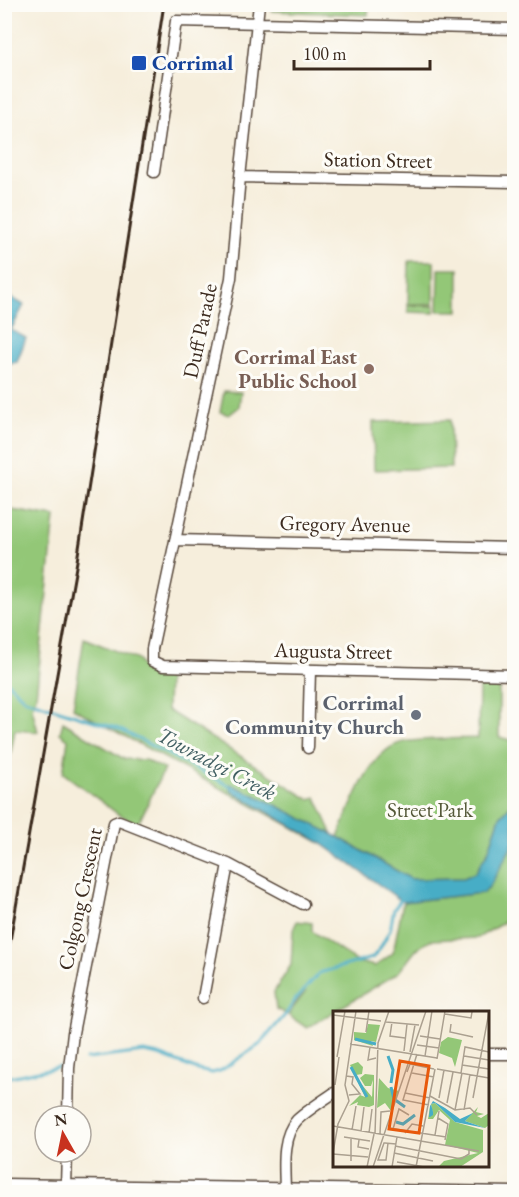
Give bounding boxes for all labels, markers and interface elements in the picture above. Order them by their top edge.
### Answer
scale bar [294,33,430,71]
text: 100 m [303,42,347,65]
place label: Corrimal [152,49,233,76]
marker: Corrimal [130,54,148,72]
street label: Station Street [324,145,433,174]
street label: Duff Parade [176,281,223,381]
place label: Corrimal East Public School [234,343,357,394]
marker: Corrimal East Public School [362,362,376,376]
street label: Gregory Avenue [279,509,411,538]
street label: Augusta Street [273,636,393,665]
place label: Corrimal Community Church [225,689,404,740]
marker: Corrimal Community Church [409,708,423,722]
water label: Towradgi Creek [152,720,281,807]
park label: Street Park [387,796,474,823]
street label: Colgong Crescent [51,825,108,973]
inset map [333,1011,489,1167]
north arrow [33,1104,93,1164]
text: N [53,1108,69,1131]

